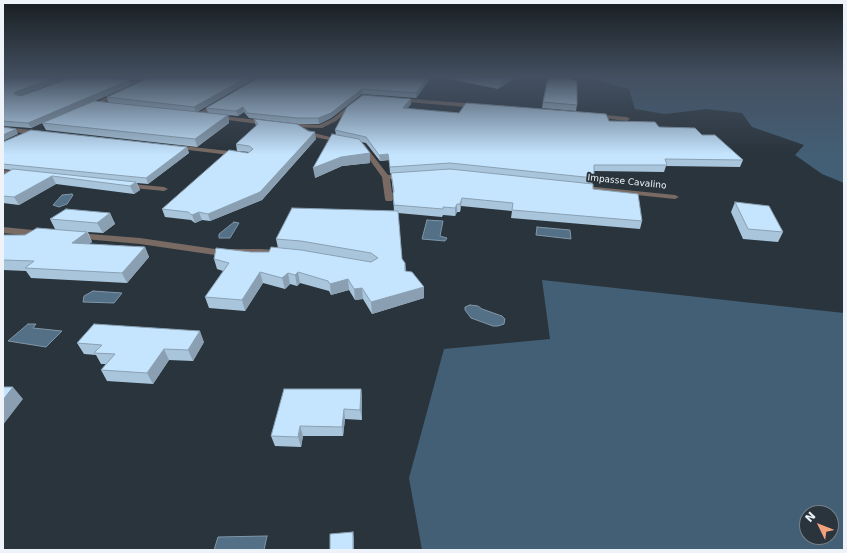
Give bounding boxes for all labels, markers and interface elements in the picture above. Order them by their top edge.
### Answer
street label: Impasse Cavalino [587,172,667,192]
north arrow [799,505,839,545]
text: N [803,509,818,525]

